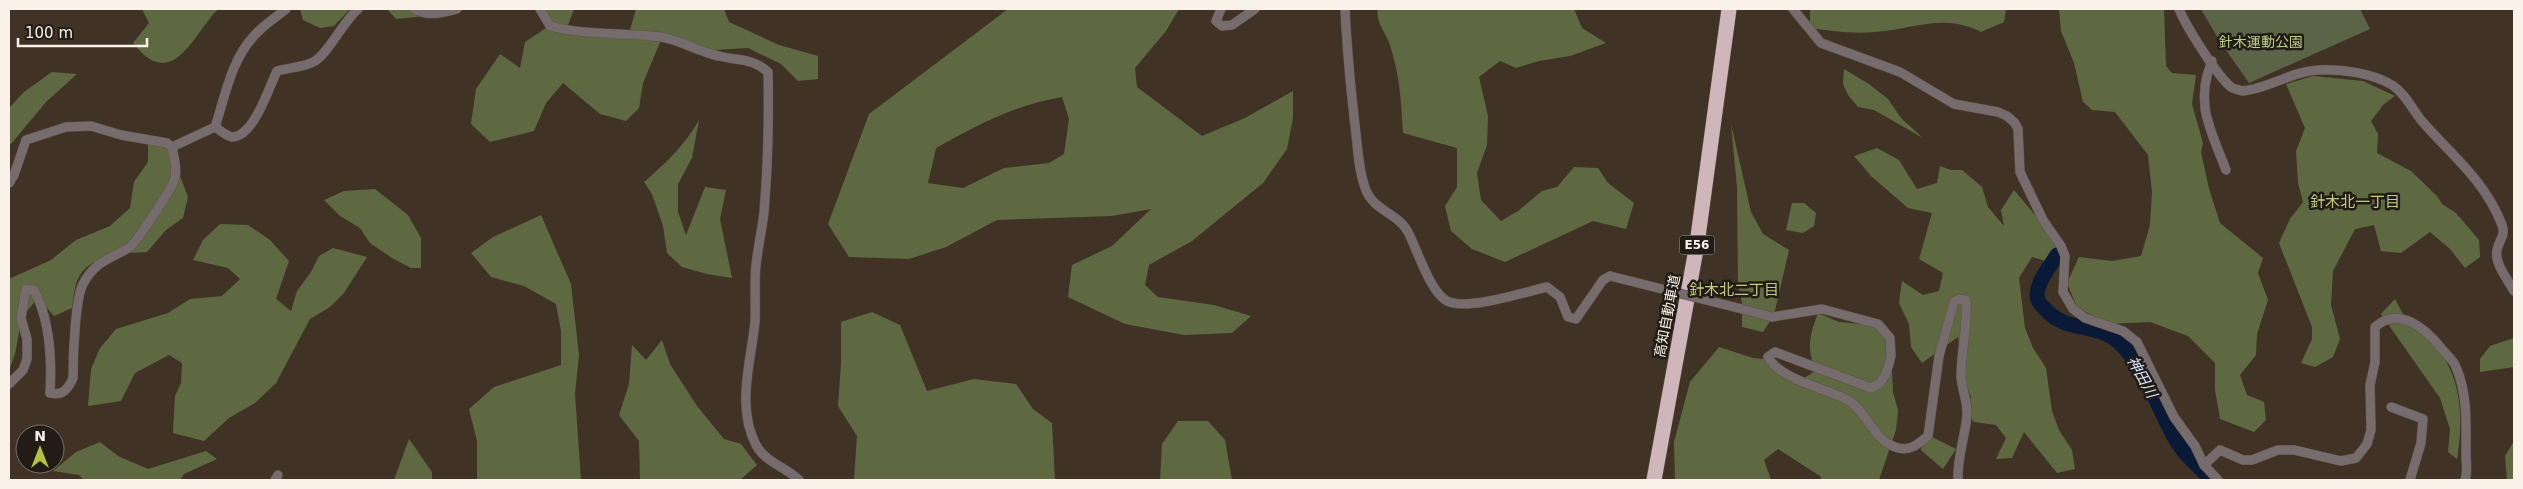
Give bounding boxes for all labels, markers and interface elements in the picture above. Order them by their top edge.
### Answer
scale bar [18,15,146,47]
text: 100 m [25,24,73,42]
park label: 針木運動公園 [2219,34,2303,50]
district label: 針木北一丁目 [2310,193,2400,211]
road number: E56 [1680,236,1714,254]
street label: 高知自動車道 [1651,273,1683,359]
district label: 針木北二丁目 [1689,281,1779,299]
water label: 神田川 [2123,353,2162,403]
north arrow [15,424,65,474]
text: N [34,428,46,444]

